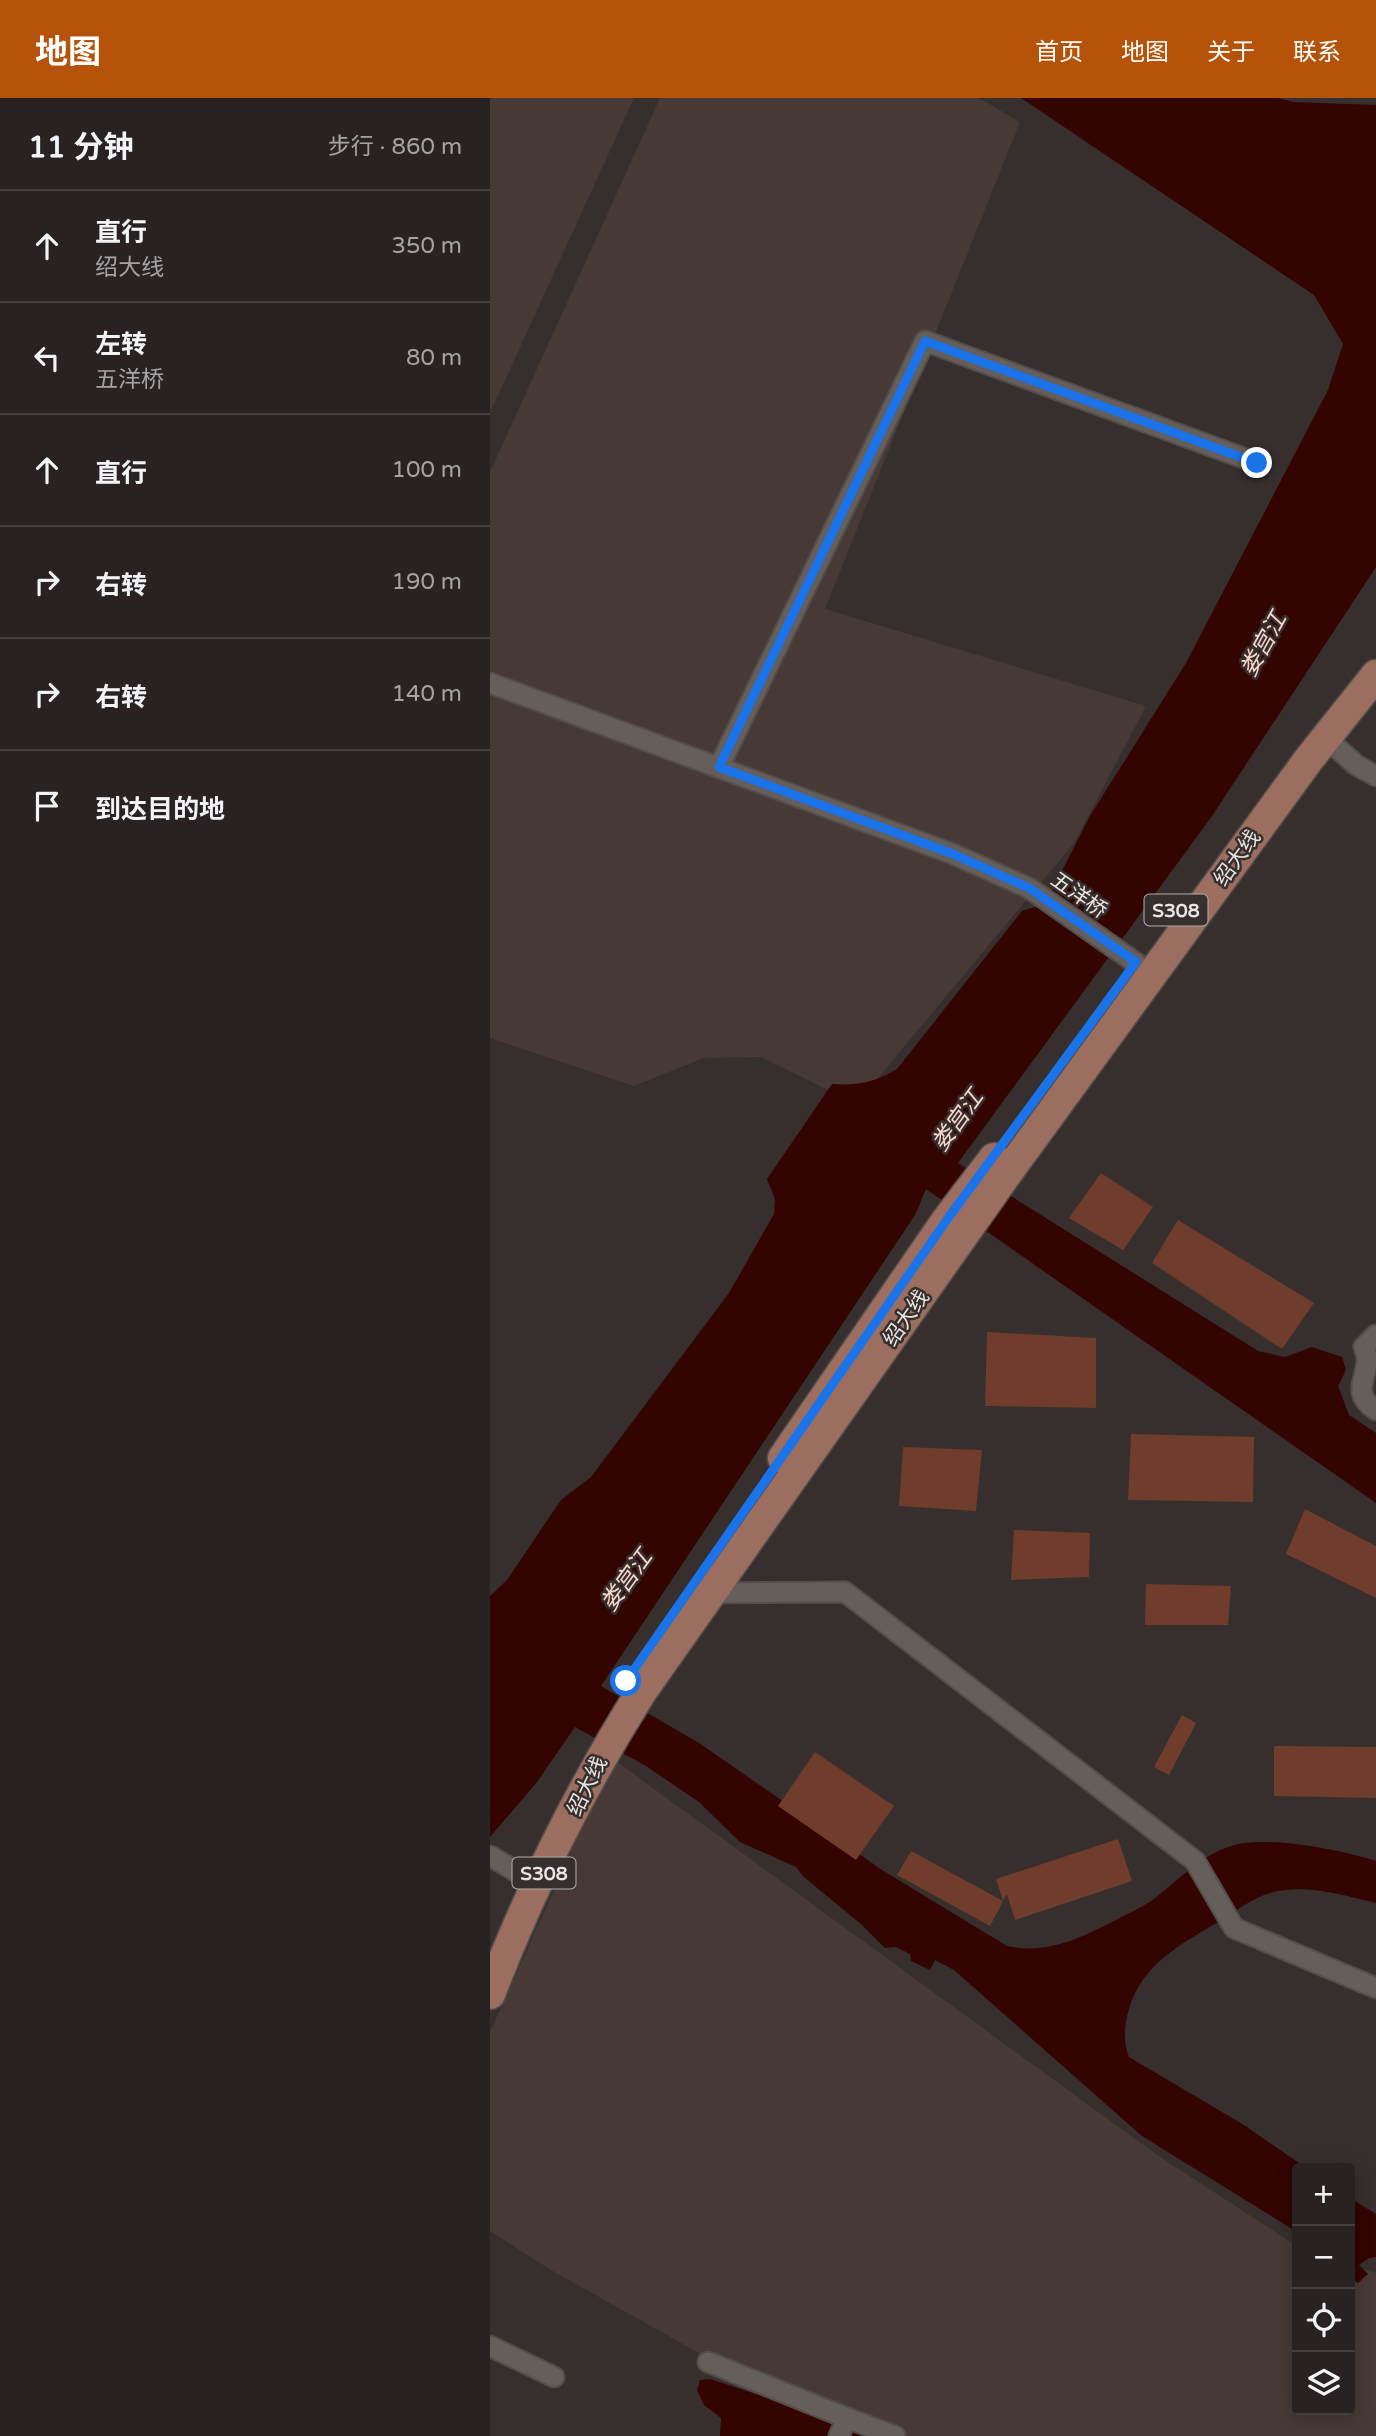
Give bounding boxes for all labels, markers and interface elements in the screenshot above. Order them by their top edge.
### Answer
text: 地图 [35,33,101,72]
text: 首页 [1035,38,1083,67]
text: 地图 [1121,38,1169,67]
text: 关于 [1207,38,1255,67]
text: 联系 [1293,38,1341,67]
text: 11 分钟 [28,129,133,166]
text: 步行 · 860 m [328,133,462,161]
text: 直行 [95,217,147,248]
icon: ahead [28,227,66,265]
text: 350 m [392,232,462,260]
text: 绍大线 [95,254,164,282]
text: 左转 [95,329,147,360]
icon: left [28,339,66,377]
text: 80 m [406,344,462,372]
text: 五洋桥 [95,366,164,394]
route end [1241,447,1272,478]
icon: ahead [28,451,66,489]
text: 100 m [392,456,462,484]
text: 直行 [95,458,147,489]
icon: right [28,563,66,601]
text: 190 m [392,568,462,596]
text: 右转 [95,570,147,601]
water label: 娄宫江 [1235,605,1294,681]
icon: right [28,675,66,713]
text: 140 m [392,680,462,708]
text: 右转 [95,682,147,713]
icon: arrive [28,787,66,825]
text: 到达目的地 [95,794,225,825]
street label: 绍大线 [1209,825,1266,891]
street label: 五洋桥 [1046,867,1112,924]
road number: S308 [1144,894,1208,926]
water label: 娄宫江 [926,1082,991,1157]
street label: 绍大线 [878,1285,935,1351]
water label: 娄宫江 [595,1542,660,1617]
route start [610,1665,641,1696]
street label: 绍大线 [562,1752,612,1820]
road number: S308 [512,1858,576,1889]
map controls [1292,2163,1355,2415]
button: + [1292,2163,1355,2226]
button: − [1292,2226,1355,2289]
button: locate [1292,2289,1355,2352]
button: layers [1292,2352,1355,2415]

